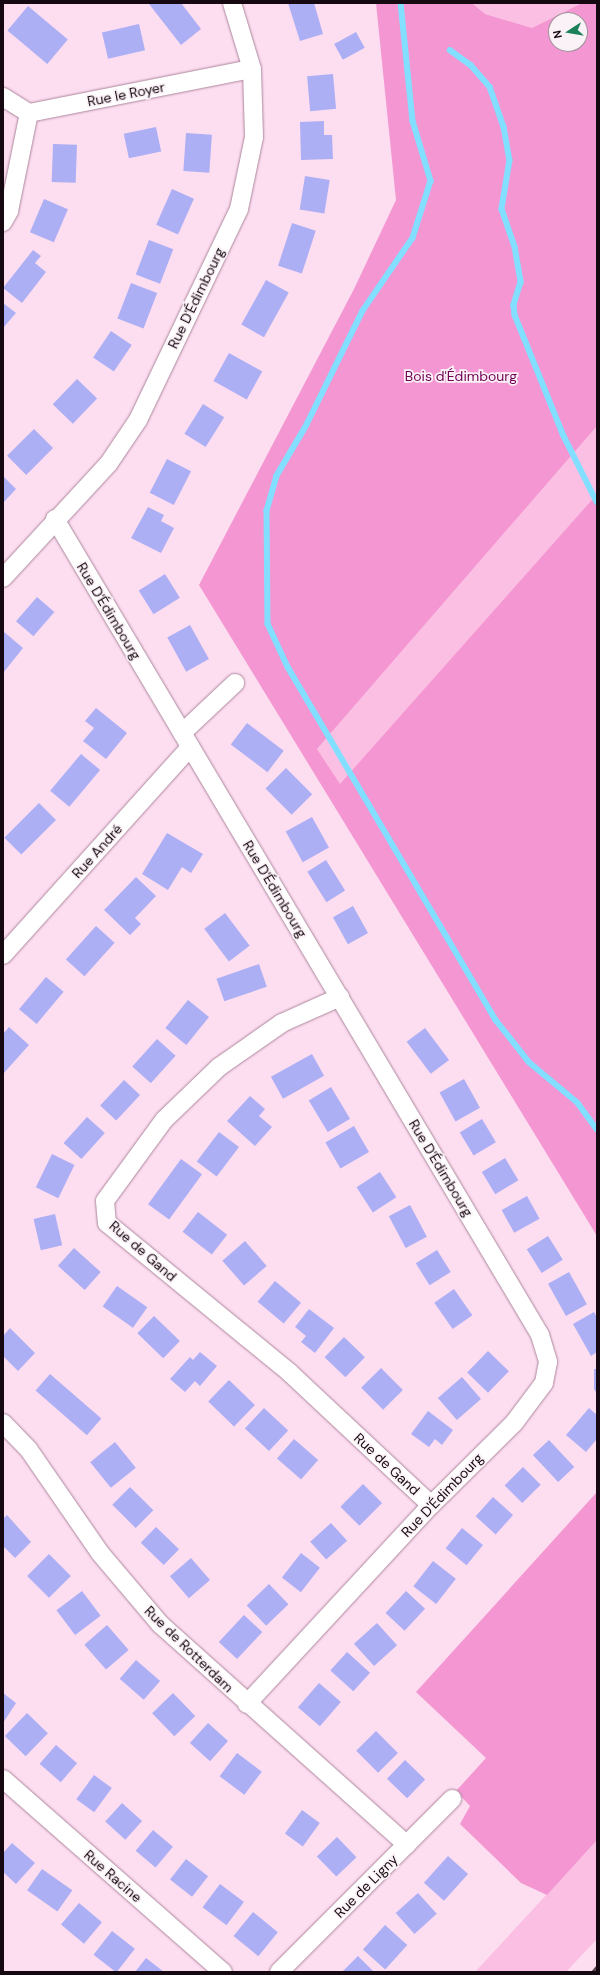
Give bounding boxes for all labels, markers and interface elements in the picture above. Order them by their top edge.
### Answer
north arrow [548,12,588,52]
text: N [550,29,565,40]
street label: Rue le Royer [86,78,166,110]
street label: Rue D'Édimbourg [164,245,228,351]
park label: Bois d'Édimbourg [405,368,517,384]
street label: Rue D'Édimbourg [73,559,145,663]
street label: Rue André [68,820,126,882]
street label: Rue D'Édimbourg [239,837,311,941]
street label: Rue D'Édimbourg [405,1116,477,1220]
street label: Rue de Gand [106,1217,180,1285]
street label: Rue de Gand [351,1429,423,1499]
street label: Rue D'Édimbourg [398,1449,486,1541]
street label: Rue de Rotterdam [141,1602,237,1696]
street label: Rue Racine [81,1846,145,1906]
street label: Rue de Ligny [331,1851,401,1921]

